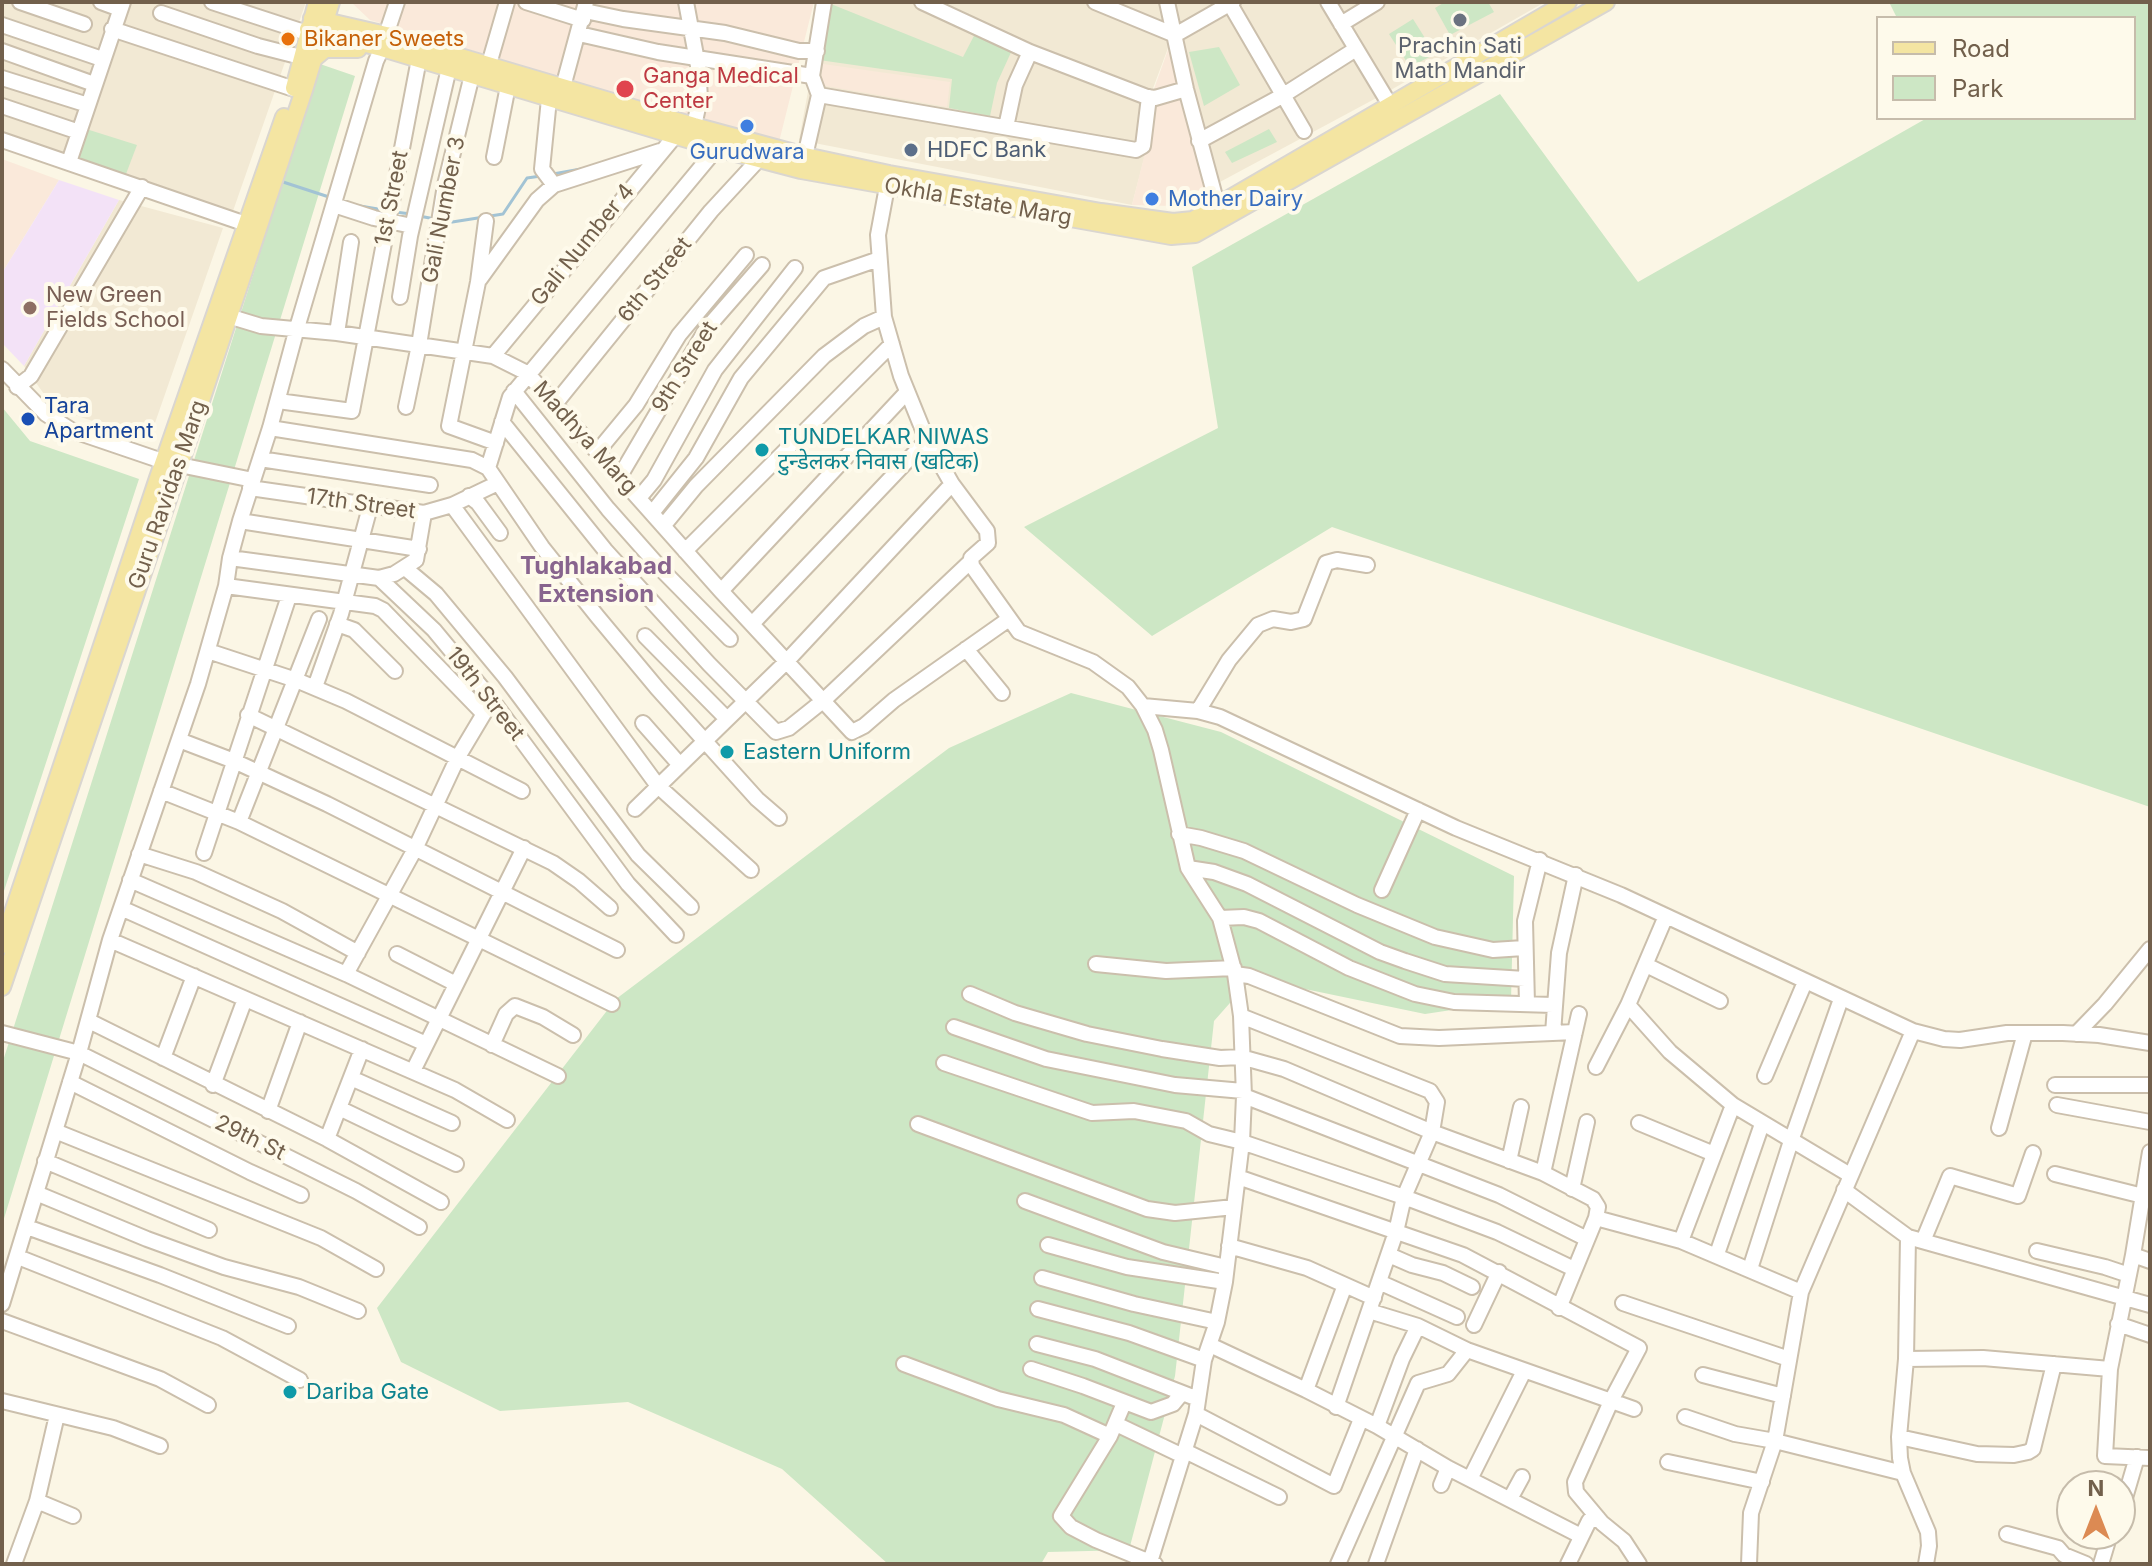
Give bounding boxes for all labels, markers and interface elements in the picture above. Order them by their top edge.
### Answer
marker: Prachin Sati Math Mandir [1451,11,1469,29]
legend [1876,16,2136,120]
place label: Bikaner Sweets [304,26,464,52]
marker: Bikaner Sweets [279,30,297,48]
place label: Prachin Sati Math Mandir [1395,33,1525,84]
text: Road [1952,34,2010,63]
place label: Ganga Medical Center [643,63,799,114]
text: Park [1952,74,2003,103]
marker: Ganga Medical Center [614,78,636,100]
marker: Gurudwara [738,117,756,135]
street label: Gali Number 3 [417,134,471,286]
place label: HDFC Bank [927,137,1046,163]
place label: Gurudwara [689,139,805,165]
marker: HDFC Bank [902,141,920,159]
street label: 1st Street [370,148,414,248]
street label: Okhla Estate Marg [882,173,1074,231]
street label: Gali Number 4 [526,179,640,311]
place label: Mother Dairy [1168,186,1303,212]
marker: Mother Dairy [1143,190,1161,208]
street label: 6th Street [613,232,697,328]
place label: New Green Fields School [46,282,185,334]
marker: New Green Fields School [21,299,39,317]
street label: 9th Street [647,317,723,417]
street label: Madhya Marg [527,376,643,500]
place label: Tara Apartment [44,393,153,444]
street label: Guru Ravidas Marg [123,397,213,593]
marker: Tara Apartment [19,410,37,428]
place label: TUNDELKAR NIWAS टुन्डेलकर निवास (खटिक) [778,424,989,476]
marker: TUNDELKAR NIWAS टुन्डेलकर निवास (खटिक) [753,441,771,459]
street label: 17th Street [305,483,417,525]
district label: Tughlakabad Extension [520,553,672,609]
street label: 19th Street [440,642,530,746]
place label: Eastern Uniform [743,739,911,765]
marker: Eastern Uniform [718,743,736,761]
street label: 29th St [210,1110,290,1166]
place label: Dariba Gate [306,1379,429,1405]
marker: Dariba Gate [281,1383,299,1401]
north arrow [2056,1470,2136,1550]
text: N [2088,1475,2104,1501]

